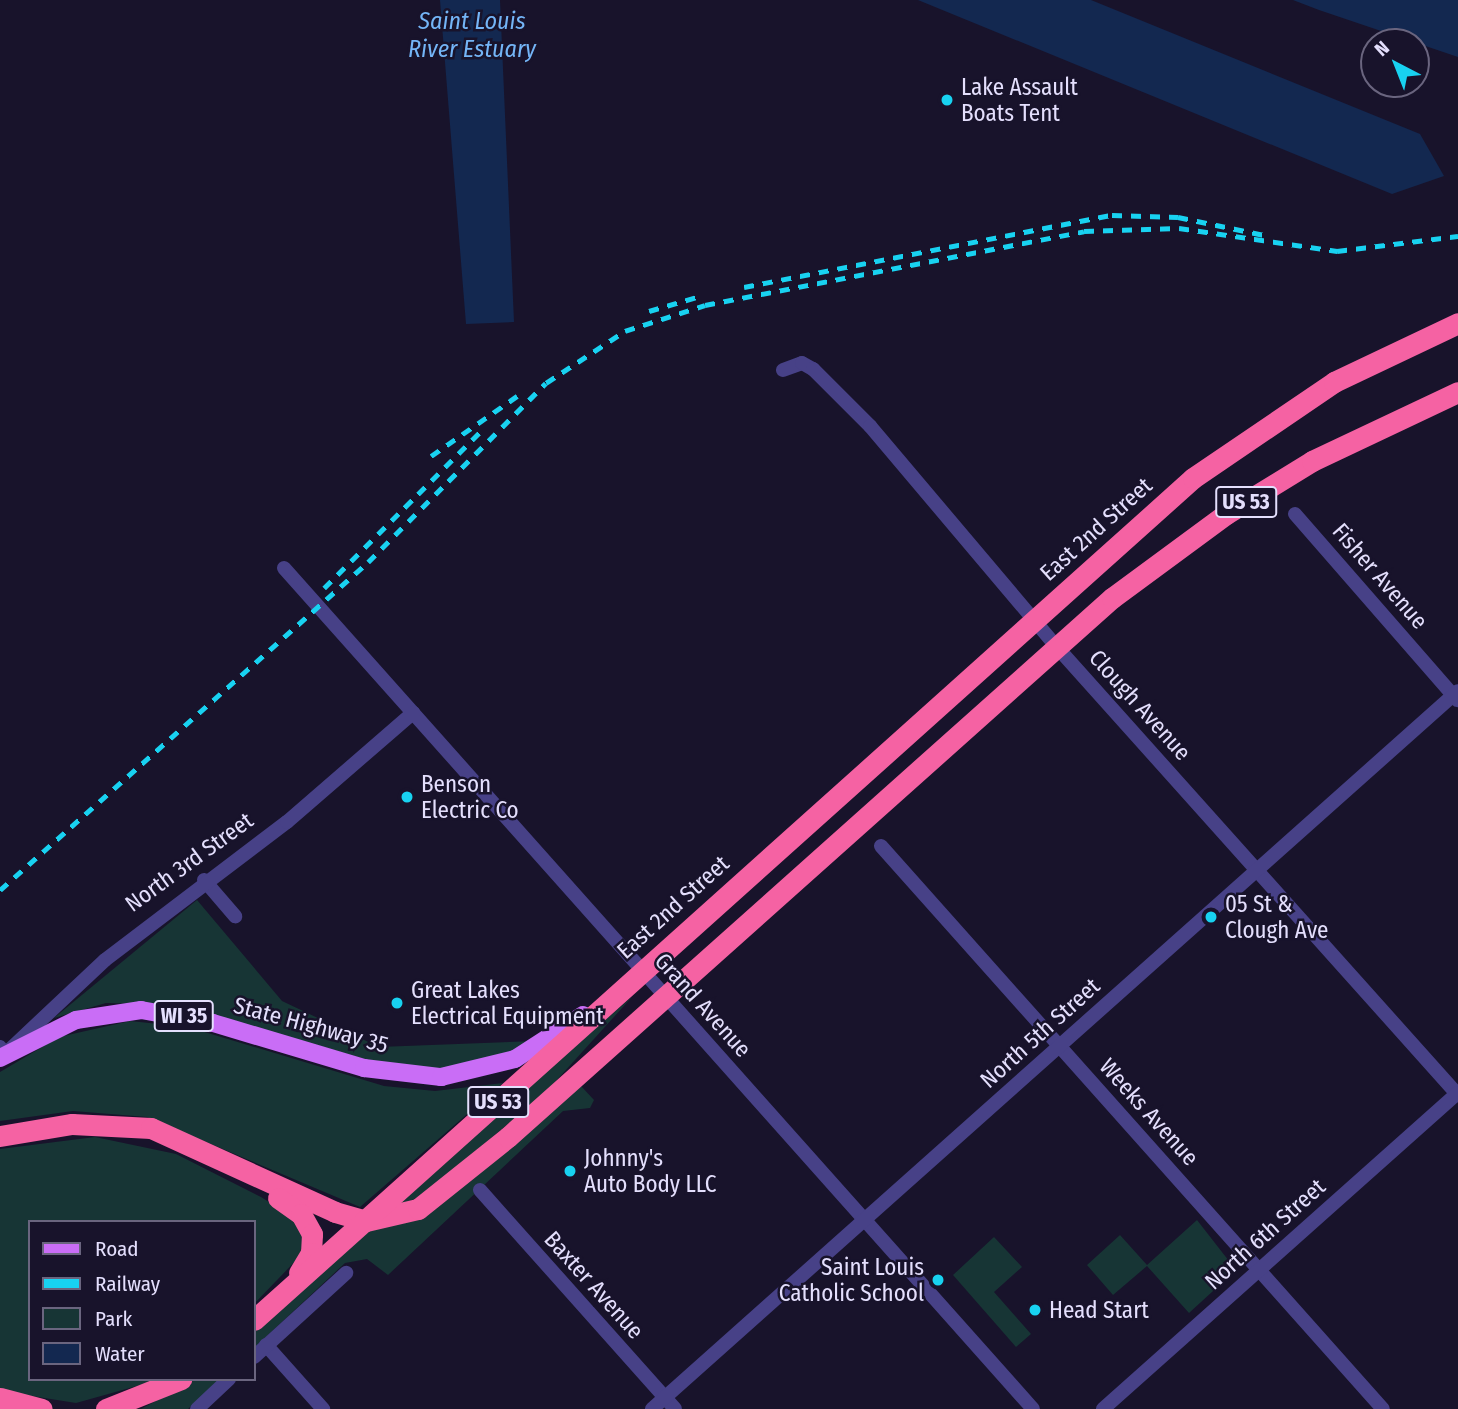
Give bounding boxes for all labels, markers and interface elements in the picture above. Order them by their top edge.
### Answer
water label: Saint Louis River Estuary [408,8,536,64]
north arrow [1360,28,1430,98]
text: N [1370,36,1394,61]
place label: Lake Assault Boats Tent [961,73,1078,127]
marker: Lake Assault Boats Tent [939,92,955,108]
street label: East 2nd Street [1034,472,1158,586]
road number: US 53 [1214,484,1278,520]
street label: Fisher Avenue [1327,518,1433,634]
street label: Clough Avenue [1083,644,1197,766]
place label: Benson Electric Co [421,770,519,824]
marker: Benson Electric Co [399,789,415,805]
street label: North 3rd Street [120,806,258,918]
street label: East 2nd Street [611,850,735,964]
place label: 05 St & Clough Ave [1225,890,1328,944]
marker: 05 St & Clough Ave [1203,909,1219,925]
street label: Grand Avenue [649,947,757,1063]
street label: North 5th Street [975,972,1105,1094]
place label: Great Lakes Electrical Equipment [411,976,604,1030]
street label: State Highway 35 [231,991,391,1059]
marker: Great Lakes Electrical Equipment [389,995,405,1011]
road number: WI 35 [152,998,216,1034]
street label: Weeks Avenue [1094,1053,1204,1171]
road number: US 53 [466,1084,530,1120]
place label: Johnny's Auto Body LLC [584,1144,717,1198]
marker: Johnny's Auto Body LLC [562,1163,578,1179]
street label: North 6th Street [1199,1173,1331,1295]
legend [28,1220,256,1381]
street label: Baxter Avenue [539,1226,649,1344]
text: Road [95,1236,139,1262]
place label: Saint Louis Catholic School [779,1253,924,1307]
text: Railway [95,1271,160,1297]
marker: Saint Louis Catholic School [930,1272,946,1288]
place label: Head Start [1049,1296,1149,1324]
marker: Head Start [1027,1302,1043,1318]
text: Park [95,1306,132,1332]
text: Water [95,1341,145,1367]

